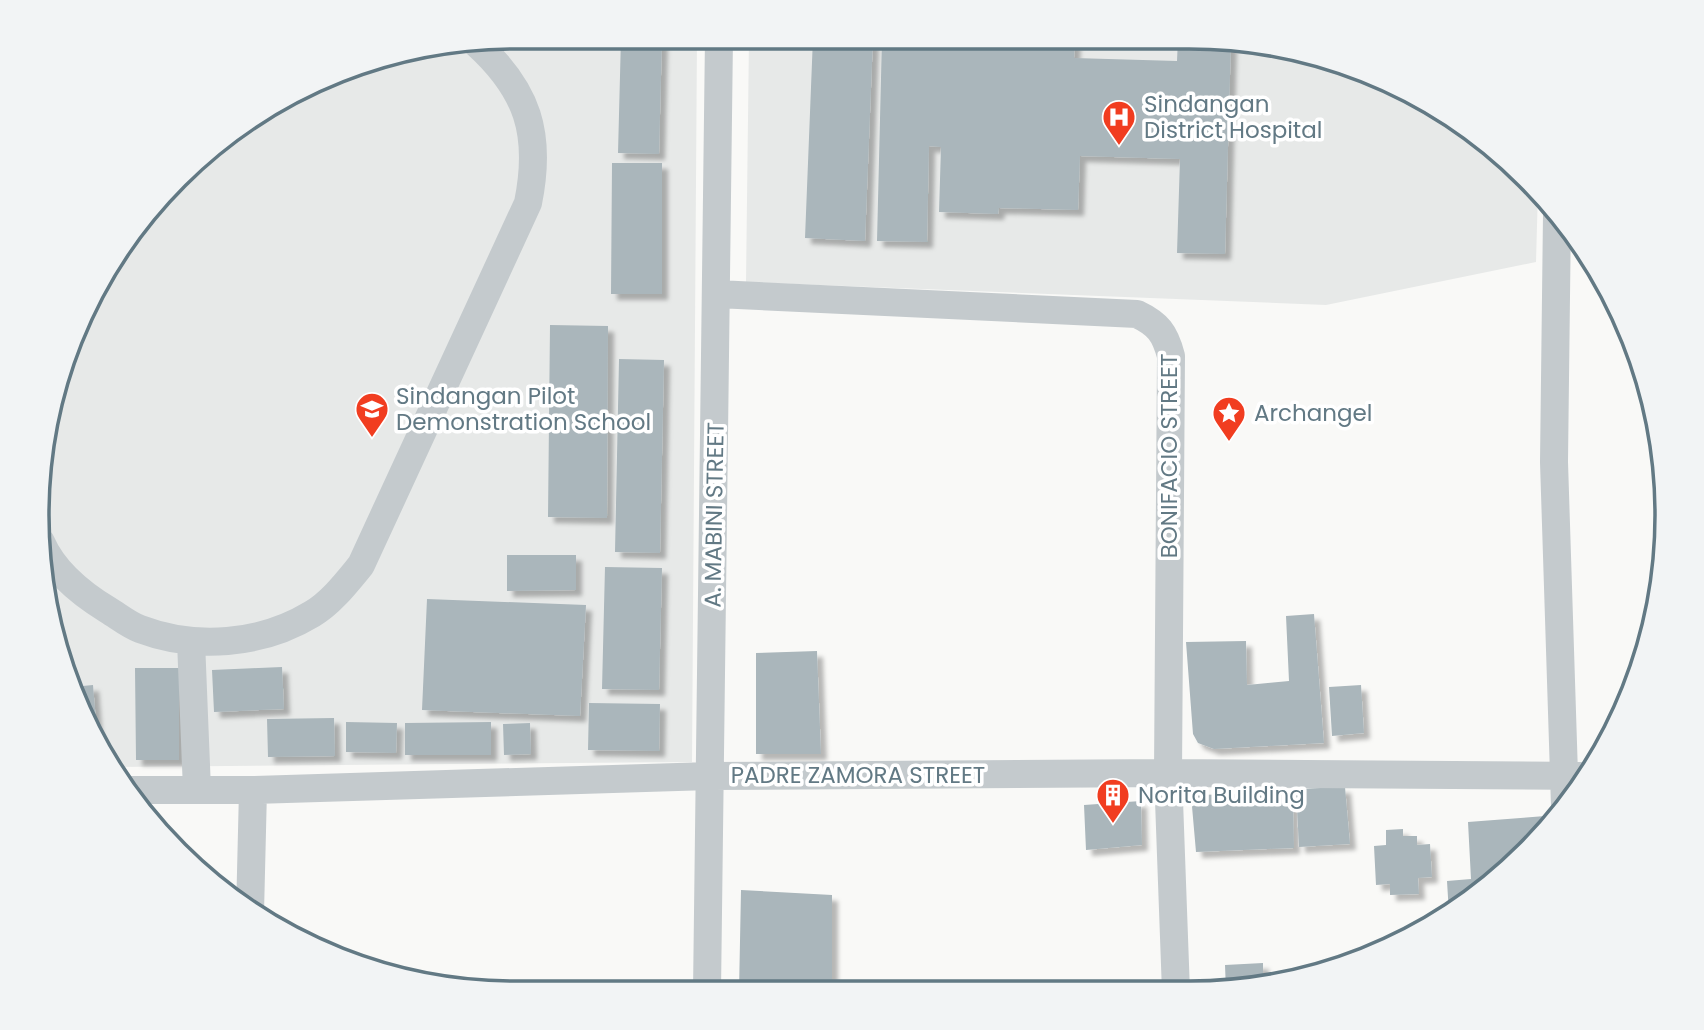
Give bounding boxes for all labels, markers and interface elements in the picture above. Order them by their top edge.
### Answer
place label: Sindangan District Hospital [1144,88,1322,146]
hospital icon: Sindangan District Hospital [1100,98,1138,147]
street label: BONIFACIO STREET [1153,354,1185,558]
place label: Sindangan Pilot Demonstration School [396,380,651,438]
school or university icon: Sindangan Pilot Demonstration School [353,390,391,439]
place icon: Archangel [1210,394,1248,443]
place label: Archangel [1254,397,1373,429]
street label: A. MABINI STREET [696,422,732,608]
street label: PADRE ZAMORA STREET [731,759,985,791]
building icon: Norita Building [1094,776,1132,825]
place label: Norita Building [1138,779,1305,811]

